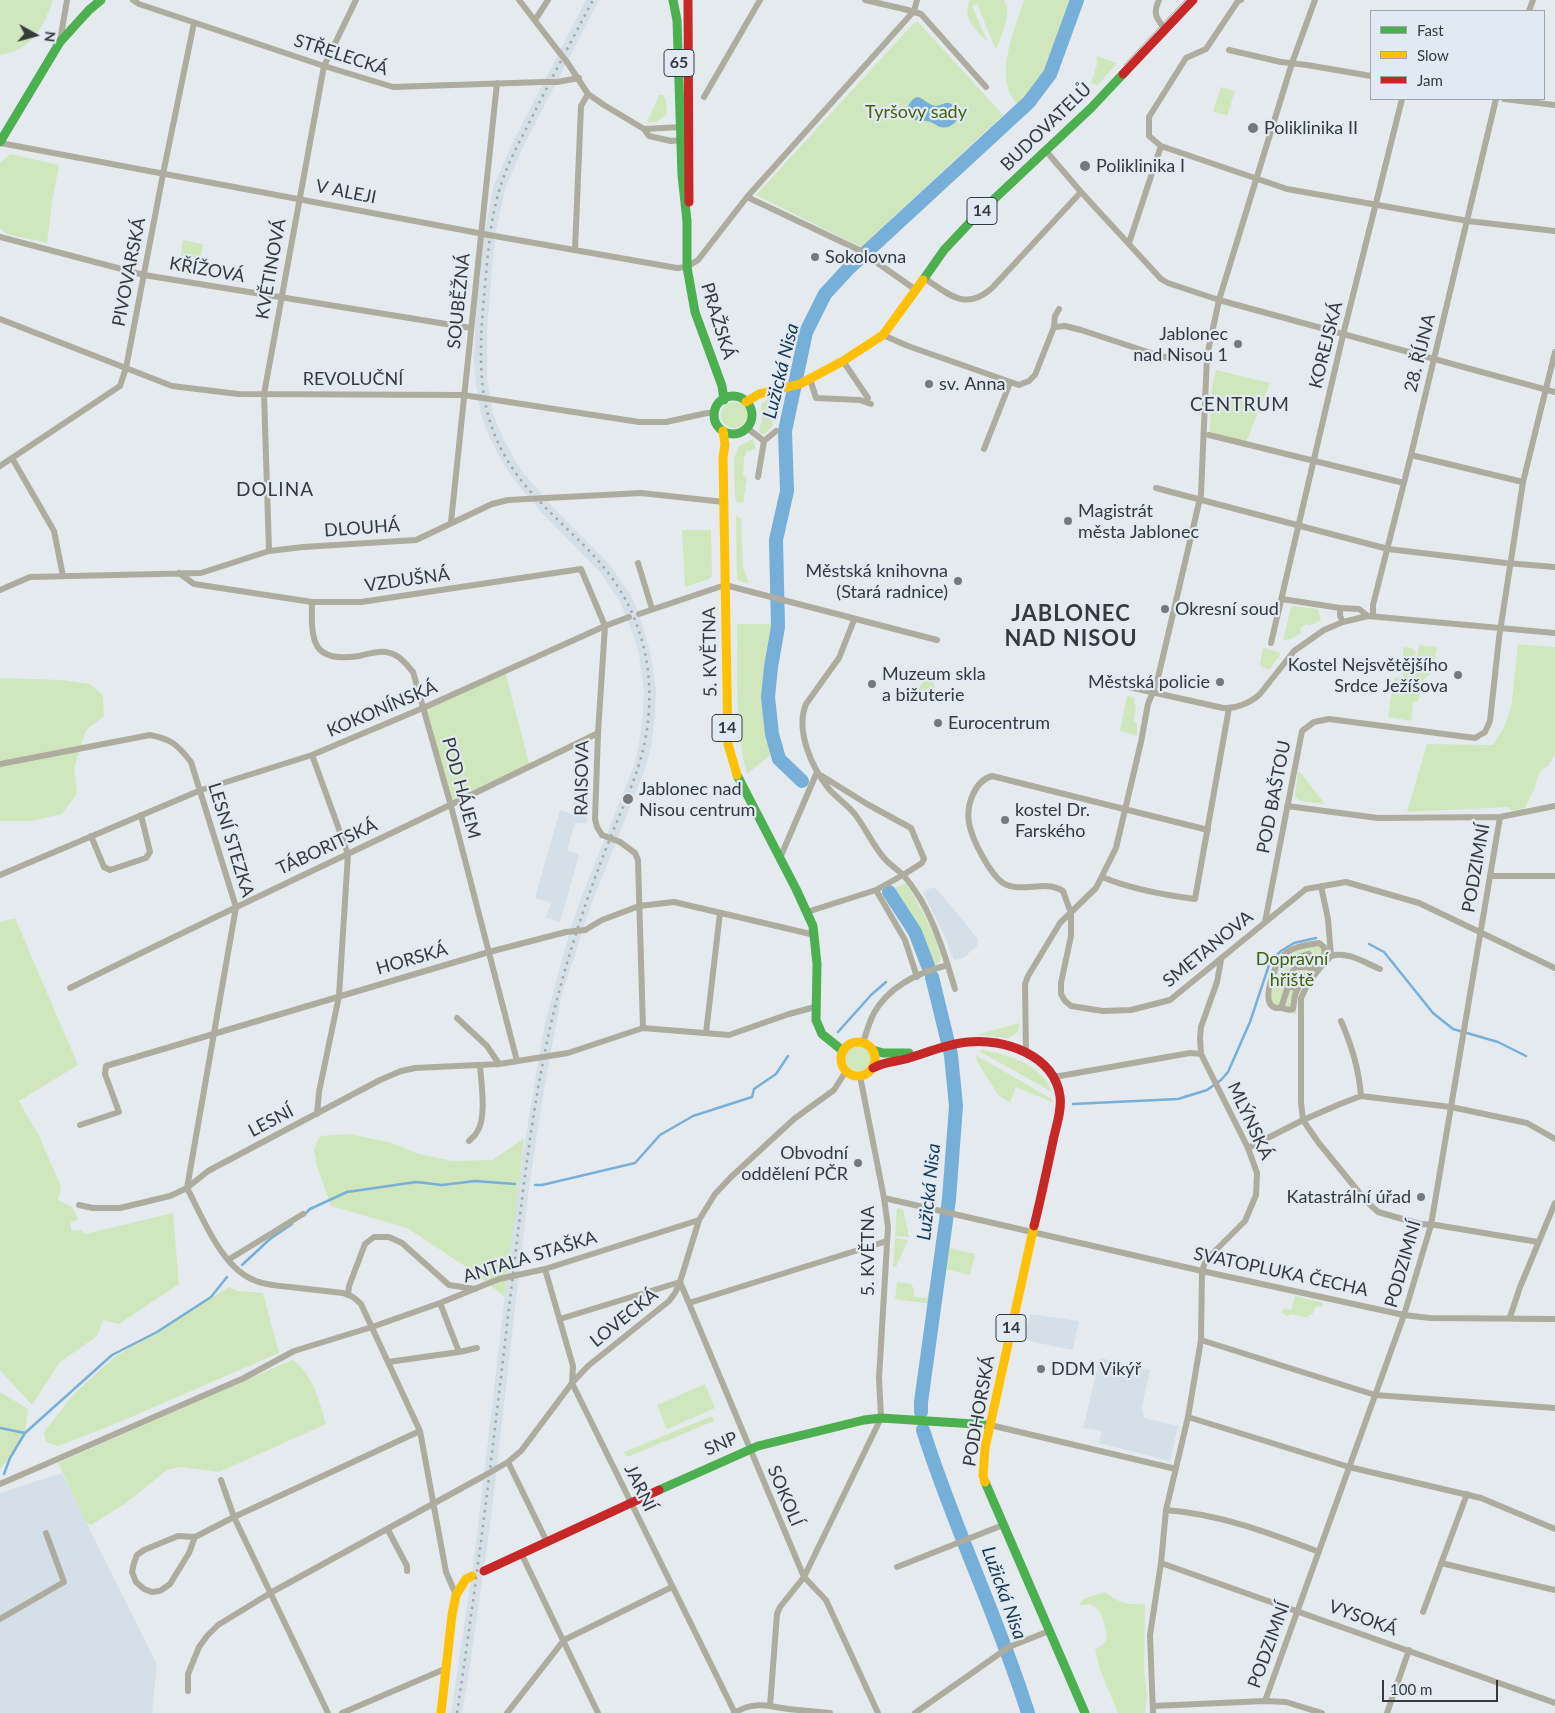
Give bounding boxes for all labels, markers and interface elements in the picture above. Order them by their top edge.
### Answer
north arrow [10,10,60,60]
legend [1370,10,1545,100]
text: Fast [1417,21,1444,39]
text: N [41,30,59,43]
street label: STŘELECKÁ [291,30,391,80]
text: Slow [1417,46,1449,64]
road number: 65 [664,49,694,76]
text: Jam [1417,71,1443,89]
street label: BUDOVATELŮ [996,78,1096,176]
park label: Tyršovy sady [865,101,967,123]
place label: Poliklinika II [1264,117,1358,139]
marker: Poliklinika II [1246,121,1260,135]
place label: Poliklinika I [1096,155,1185,177]
marker: Poliklinika I [1078,159,1092,173]
street label: V ALEJI [314,176,378,208]
road number: 14 [967,198,997,225]
street label: PIVOVARSKÁ [108,216,150,328]
street label: KVĚTINOVÁ [252,217,290,321]
place label: Sokolovna [825,246,906,268]
marker: Sokolovna [809,251,821,263]
street label: SOUBĚŽNÁ [443,252,475,350]
street label: KŘÍŽOVÁ [168,253,246,287]
street label: PRAŽSKÁ [696,280,740,362]
street label: KOREJSKÁ [1305,299,1347,391]
street label: 28. ŘÍJNA [1400,312,1440,394]
water label: Lužická Nisa [758,321,804,421]
place label: Jablonec nad Nisou 1 [1133,323,1228,366]
marker: Jablonec nad Nisou 1 [1232,338,1244,350]
street label: REVOLUČNÍ [303,368,403,390]
place label: sv. Anna [939,373,1005,395]
marker: sv. Anna [923,378,935,390]
district label: CENTRUM [1189,394,1291,416]
district label: DOLINA [235,479,315,501]
place label: Magistrát města Jablonec [1078,500,1199,542]
street label: DLOUHÁ [323,515,401,541]
marker: Magistrát města Jablonec [1062,515,1074,527]
place label: Městská knihovna (Stará radnice) [806,560,948,602]
street label: VZDUŠNÁ [363,563,451,597]
marker: Městská knihovna (Stará radnice) [952,575,964,587]
place label: Okresní soud [1175,598,1279,620]
district label: JABLONEC NAD NISOU [1003,601,1139,652]
marker: Okresní soud [1159,603,1171,615]
street label: 5. KVĚTNA [698,607,722,697]
place label: Kostel Nejsvětějšího Srdce Ježíšova [1288,654,1448,696]
place label: Muzeum skla a bižuterie [882,663,986,706]
marker: Kostel Nejsvětějšího Srdce Ježíšova [1452,669,1464,681]
place label: Městská policie [1088,671,1210,693]
street label: KOKONÍNSKÁ [324,676,440,742]
marker: Městská policie [1214,676,1226,688]
marker: Muzeum skla a bižuterie [866,678,878,690]
place label: Eurocentrum [948,712,1050,734]
road number: 14 [712,714,742,741]
marker: Eurocentrum [932,717,944,729]
street label: POD HÁJEM [437,735,485,841]
street label: POD BAŠTOU [1252,739,1296,855]
street label: RAISOVA [571,740,593,816]
place label: Jablonec nad Nisou centrum [639,778,755,821]
street label: LESNÍ STEZKA [203,780,259,900]
marker: Jablonec nad Nisou centrum [621,792,635,806]
place label: kostel Dr. Farského [1015,799,1090,842]
street label: TÁBORITSKÁ [273,814,381,880]
marker: kostel Dr. Farského [999,814,1011,826]
street label: PODZIMNÍ [1458,822,1494,914]
street label: SMETANOVA [1159,906,1257,992]
street label: HORSKÁ [374,939,450,979]
park label: Dopravní hřiště [1256,948,1328,991]
street label: MLÝNSKÁ [1223,1079,1277,1163]
street label: LESNÍ [245,1100,297,1142]
place label: Obvodní oddělení PČR [741,1142,848,1184]
water label: Lužická Nisa [913,1142,945,1242]
marker: Obvodní oddělení PČR [852,1157,864,1169]
place label: Katastrální úřad [1287,1186,1411,1208]
marker: Katastrální úřad [1415,1191,1427,1203]
street label: 5. KVĚTNA [857,1206,879,1296]
street label: PODZIMNÍ [1380,1218,1426,1310]
street label: ANTALA STAŠKA [461,1226,599,1288]
street label: SVATOPLUKA ČECHA [1192,1243,1370,1301]
street label: LOVECKÁ [586,1284,662,1352]
road number: 14 [996,1315,1026,1342]
street label: PODHORSKÁ [959,1354,999,1468]
place label: DDM Vikýř [1051,1358,1141,1380]
marker: DDM Vikýř [1035,1363,1047,1375]
street label: SNP [701,1427,741,1461]
street label: JARNÍ [619,1461,661,1515]
street label: SOKOLÍ [763,1462,807,1530]
water label: Lužická Nisa [977,1543,1031,1643]
street label: VYSOKÁ [1326,1596,1400,1640]
street label: PODZIMNÍ [1243,1599,1295,1691]
scale bar [1385,1670,1501,1702]
text: 100 m [1390,1680,1432,1698]

